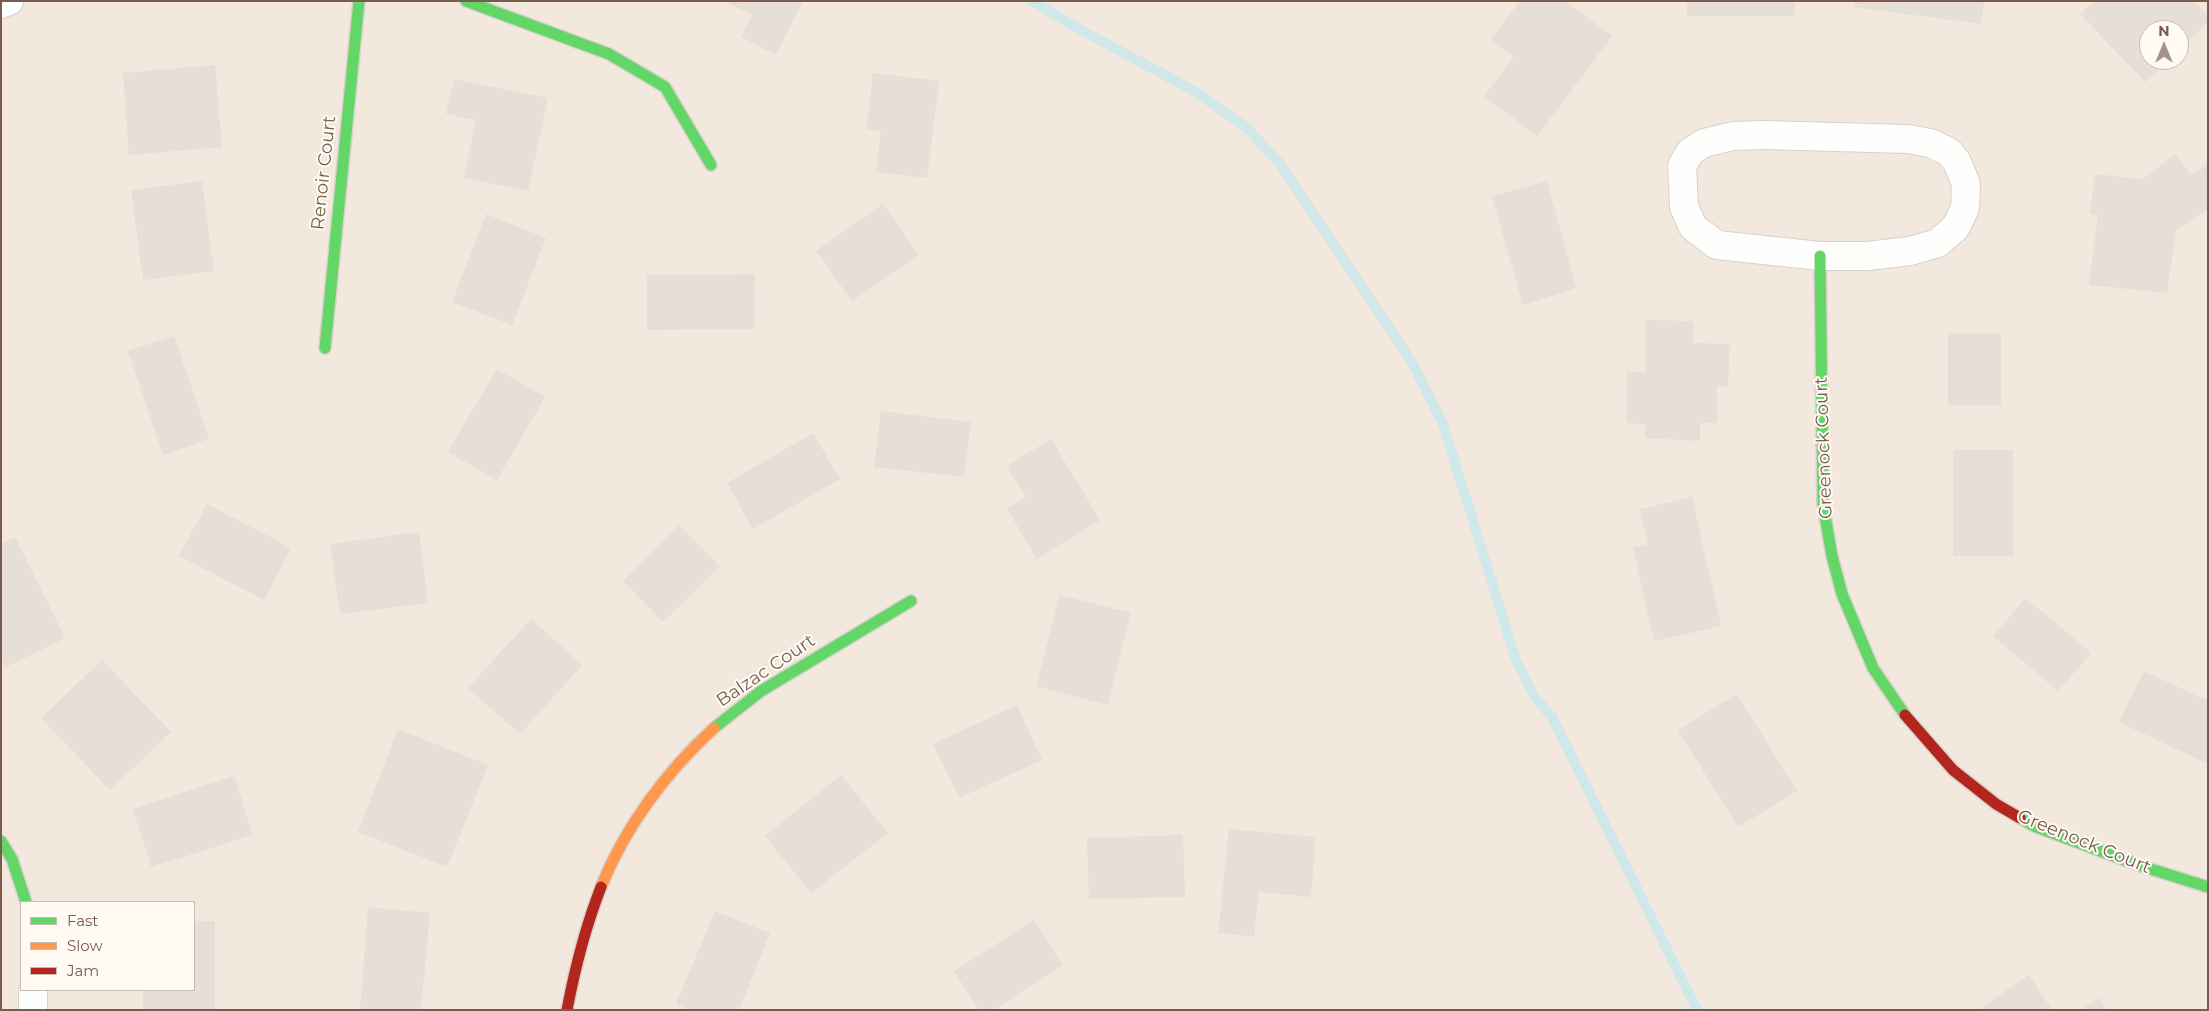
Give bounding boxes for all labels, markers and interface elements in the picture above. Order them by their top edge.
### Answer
north arrow [2139,20,2189,70]
text: N [2158,22,2170,40]
street label: Renoir Court [307,115,341,231]
street label: Greenock Court [1811,377,1837,519]
street label: Balzac Court [713,630,819,712]
street label: Greenock Court [2014,805,2154,879]
legend [20,901,195,991]
text: Fast [67,911,98,930]
text: Slow [67,936,103,955]
text: Jam [67,961,99,980]

